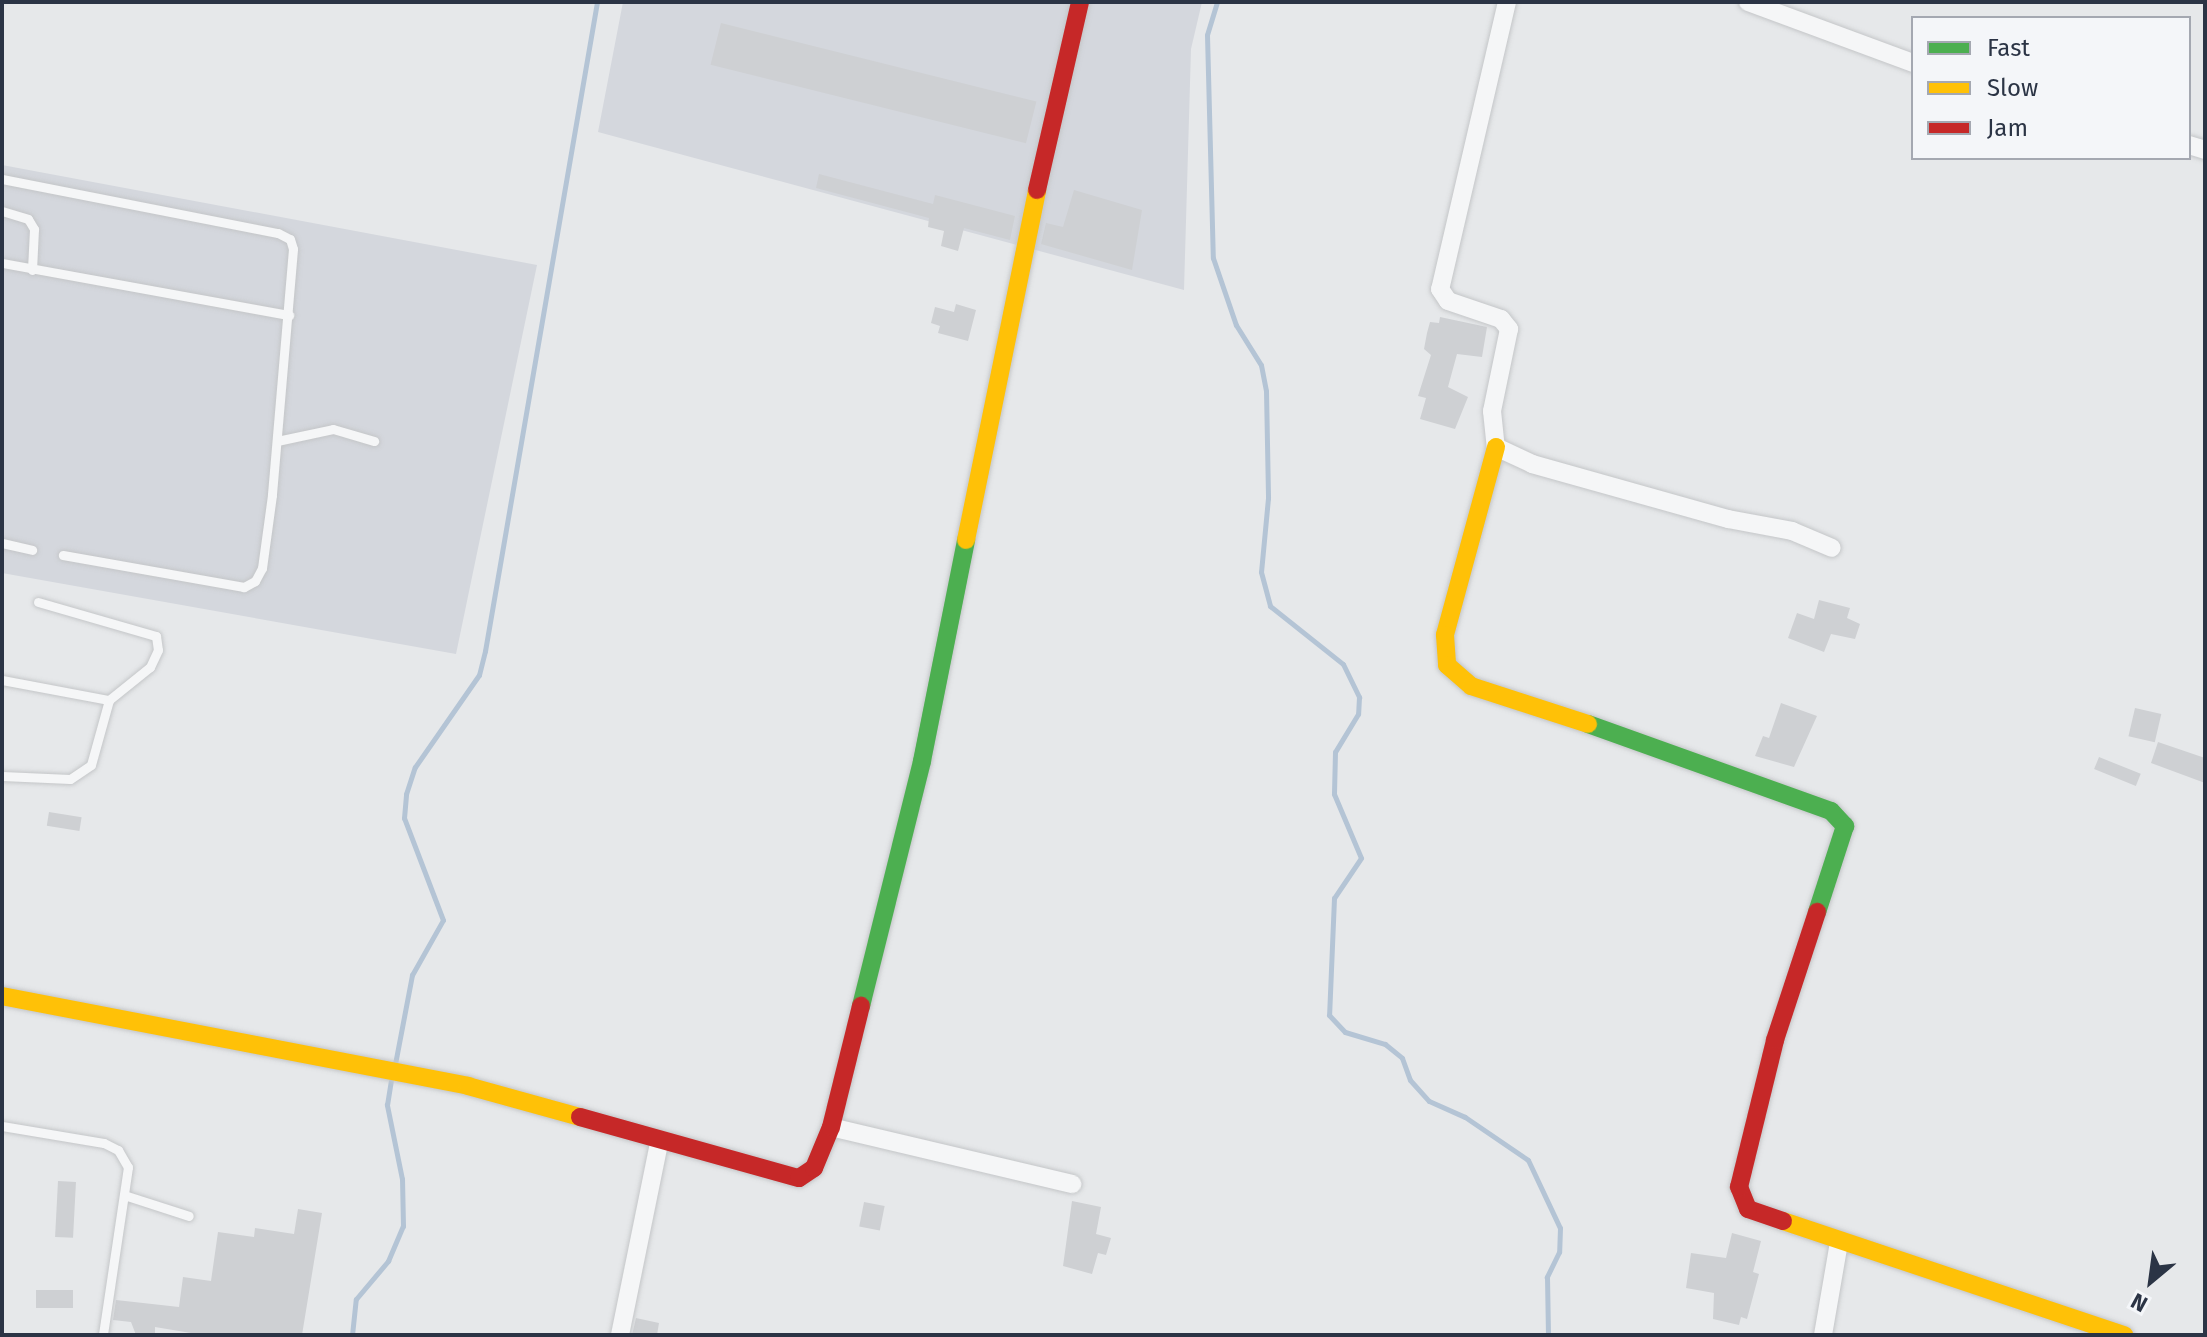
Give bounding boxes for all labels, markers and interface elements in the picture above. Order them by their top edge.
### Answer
legend [1911,16,2191,160]
text: Fast [1987,34,2030,62]
text: Slow [1987,74,2038,102]
text: Jam [1987,114,2028,142]
north arrow [2111,1241,2191,1321]
text: N [2126,1287,2152,1318]

